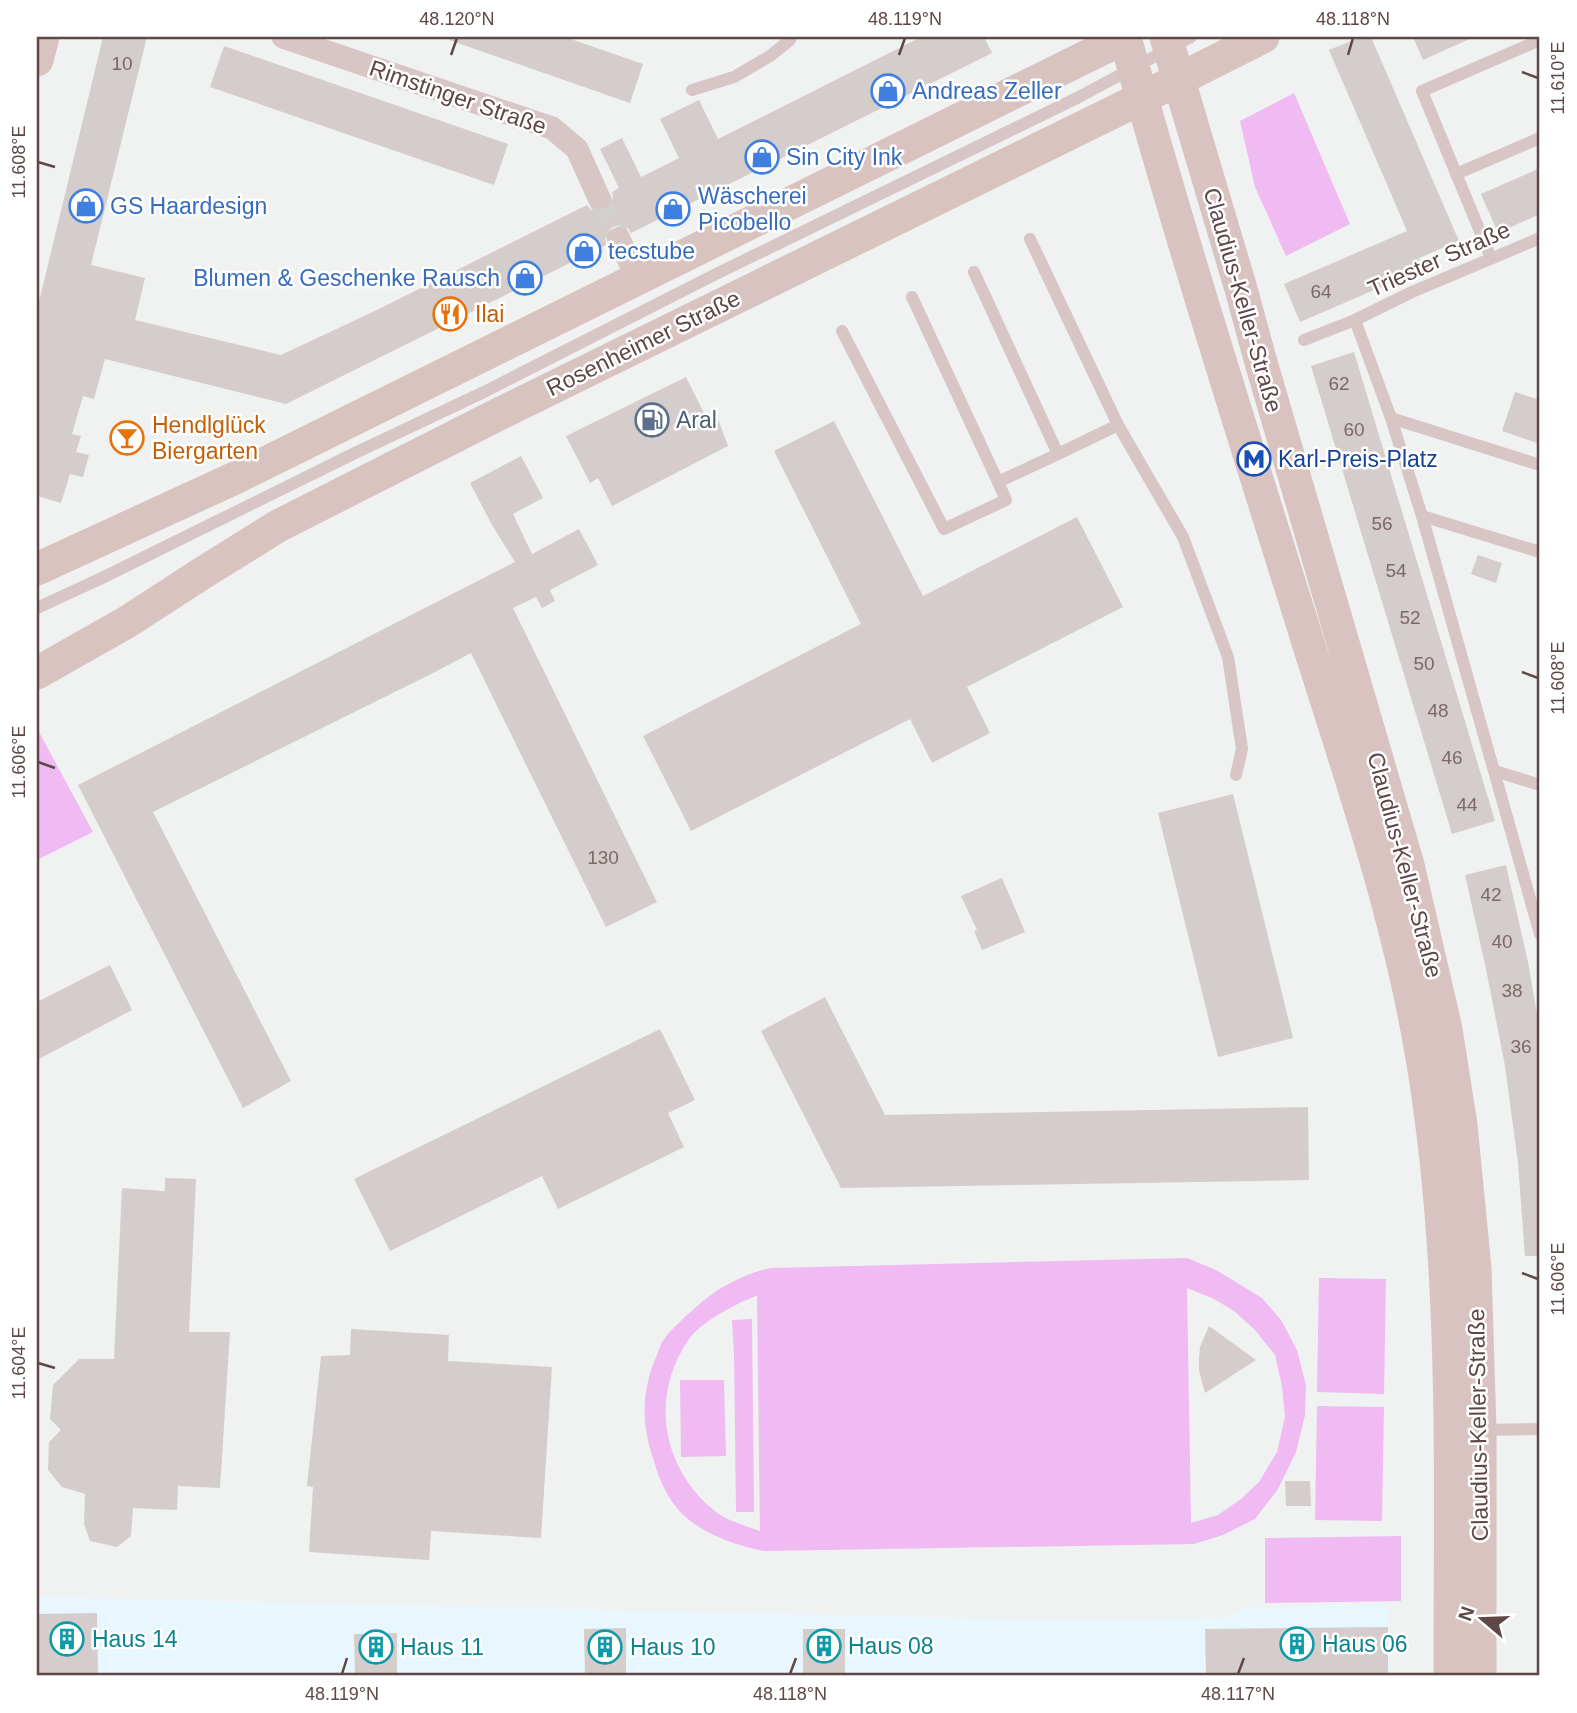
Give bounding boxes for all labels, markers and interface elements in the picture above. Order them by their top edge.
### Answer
text: 48.120°N [419,9,495,29]
text: 48.119°N [868,9,942,29]
text: 48.118°N [1316,9,1390,29]
text: 11.610°E [1548,42,1568,114]
house number: 10 [111,53,133,74]
street label: Rimstinger Straße [366,55,550,139]
shop icon: Andreas Zeller [869,72,907,110]
place label: Andreas Zeller [912,78,1062,104]
text: 11.608°E [9,126,29,198]
shop icon: Sin City Ink [743,138,781,176]
place label: Sin City Ink [786,144,903,170]
place label: Wäscherei Picobello [698,183,807,235]
street label: Claudius-Keller-Straße [1198,185,1288,415]
shop icon: GS Haardesign [67,187,105,225]
shop icon: Wäscherei Picobello [654,190,692,228]
place label: GS Haardesign [110,193,267,219]
street label: Triester Straße [1364,216,1514,302]
shop icon: tecstube [565,232,603,270]
place label: tecstube [608,238,695,264]
shop icon: Blumen & Geschenke Rausch [506,259,544,297]
place label: Blumen & Geschenke Rausch [193,265,500,291]
house number: 64 [1310,281,1332,302]
street label: Rosenheimer Straße [542,285,744,401]
restaurant icon: Ilai [431,295,469,333]
place label: Ilai [475,301,504,327]
house number: 62 [1328,373,1350,394]
fuel station icon: Aral [633,401,671,439]
place label: Aral [676,407,717,433]
place label: Hendlglück Biergarten [152,412,266,464]
bar icon: Hendlglück Biergarten [108,419,146,457]
house number: 60 [1343,419,1365,440]
metro station icon: Karl-Preis-Platz [1235,440,1273,478]
place label: Karl-Preis-Platz [1278,446,1438,472]
house number: 56 [1371,513,1393,534]
house number: 54 [1385,560,1407,581]
house number: 52 [1399,607,1421,628]
text: 11.608°E [1548,642,1568,714]
house number: 50 [1413,653,1435,674]
house number: 48 [1427,700,1449,721]
text: 11.606°E [9,726,29,798]
house number: 46 [1441,747,1463,768]
street label: Claudius-Keller-Straße [1362,749,1448,981]
house number: 44 [1456,794,1478,815]
house number: 130 [587,847,619,868]
house number: 42 [1480,884,1502,905]
house number: 40 [1491,931,1513,952]
house number: 38 [1501,980,1523,1001]
house number: 36 [1510,1036,1532,1057]
text: 11.606°E [1548,1243,1568,1315]
street label: Claudius-Keller-Straße [1463,1308,1493,1542]
text: 11.604°E [9,1327,29,1399]
north arrow [1448,1584,1518,1654]
text: N [1454,1604,1479,1624]
building icon: Haus 14 [48,1620,86,1658]
building icon: Haus 06 [1278,1625,1316,1663]
place label: Haus 14 [92,1626,178,1652]
building icon: Haus 08 [805,1627,843,1665]
building icon: Haus 11 [357,1628,395,1666]
building icon: Haus 10 [586,1628,624,1666]
place label: Haus 06 [1322,1631,1408,1657]
place label: Haus 08 [848,1633,934,1659]
place label: Haus 11 [400,1634,484,1660]
place label: Haus 10 [630,1634,716,1660]
text: 48.119°N [305,1684,379,1704]
text: 48.118°N [753,1684,827,1704]
text: 48.117°N [1201,1684,1275,1704]

